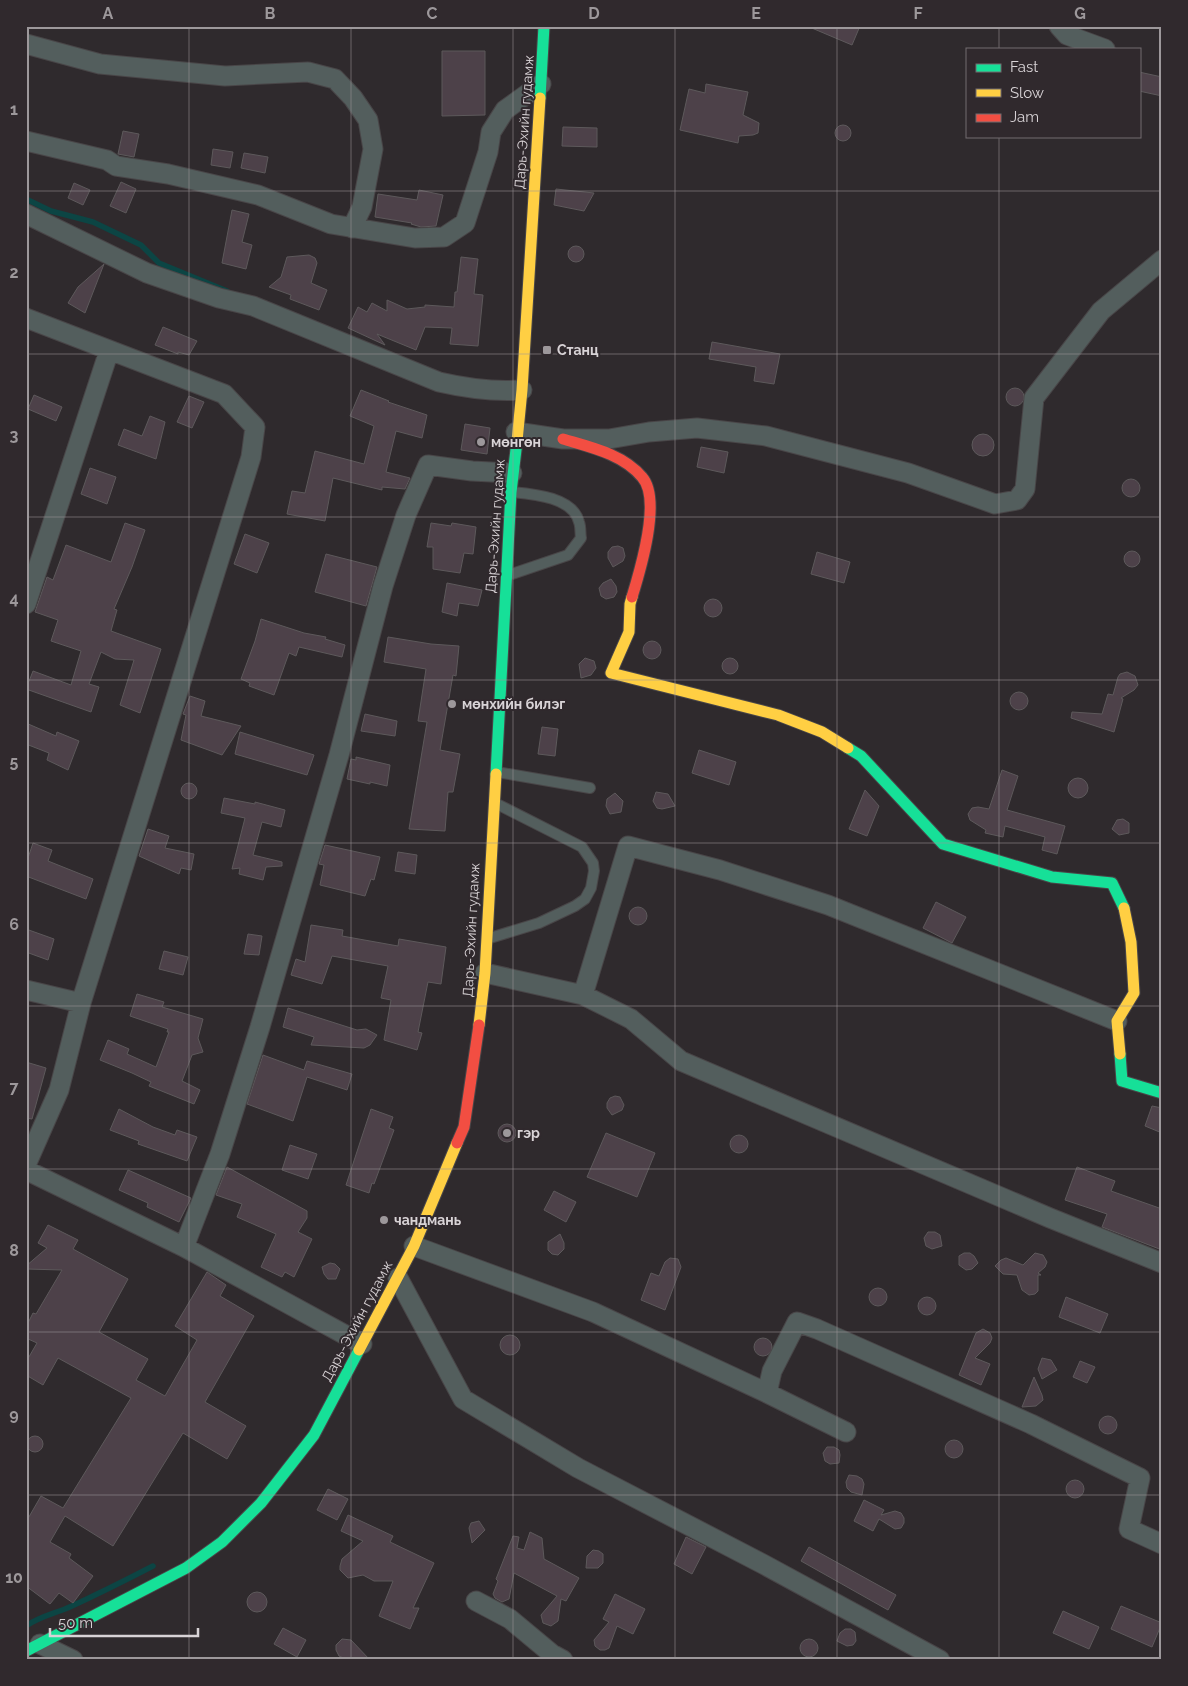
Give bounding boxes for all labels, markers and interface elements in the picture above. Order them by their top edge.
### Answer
text: A [103,4,114,23]
text: B [265,4,276,23]
text: C [427,4,438,23]
text: D [588,4,600,23]
text: E [751,4,761,23]
text: F [913,4,923,23]
text: G [1074,4,1086,23]
legend [966,48,1140,138]
street label: Дарь-Эхийн гудамж [511,54,537,190]
text: Fast [1010,58,1038,76]
text: Slow [1010,84,1044,102]
text: 1 [10,100,18,119]
text: Jam [1010,108,1039,126]
text: 2 [9,263,19,282]
place label: Станц [557,342,599,358]
marker: Станц [541,344,553,356]
text: 3 [10,426,19,445]
place label: мөнгөн [491,434,541,450]
marker: мөнгөн [475,436,487,448]
street label: Дарь-Эхийн гудамж [482,458,508,594]
text: 4 [9,589,19,608]
place label: мөнхийн билэг [462,696,565,712]
marker: мөнхийн билэг [446,698,458,710]
text: 5 [10,752,19,771]
street label: Дарь-Эхийн гудамж [459,862,483,998]
text: 6 [9,915,19,934]
text: 7 [10,1078,19,1097]
place label: гэр [517,1125,540,1141]
marker: гэр [501,1127,513,1139]
place label: чандмань [394,1212,462,1228]
marker: чандмань [378,1214,390,1226]
text: 8 [9,1241,19,1260]
street label: Дарь-Эхийн гудамж [318,1258,396,1384]
text: 9 [9,1405,19,1424]
text: 10 [5,1568,23,1587]
scale bar [50,1606,198,1638]
text: 50 m [58,1614,93,1632]

